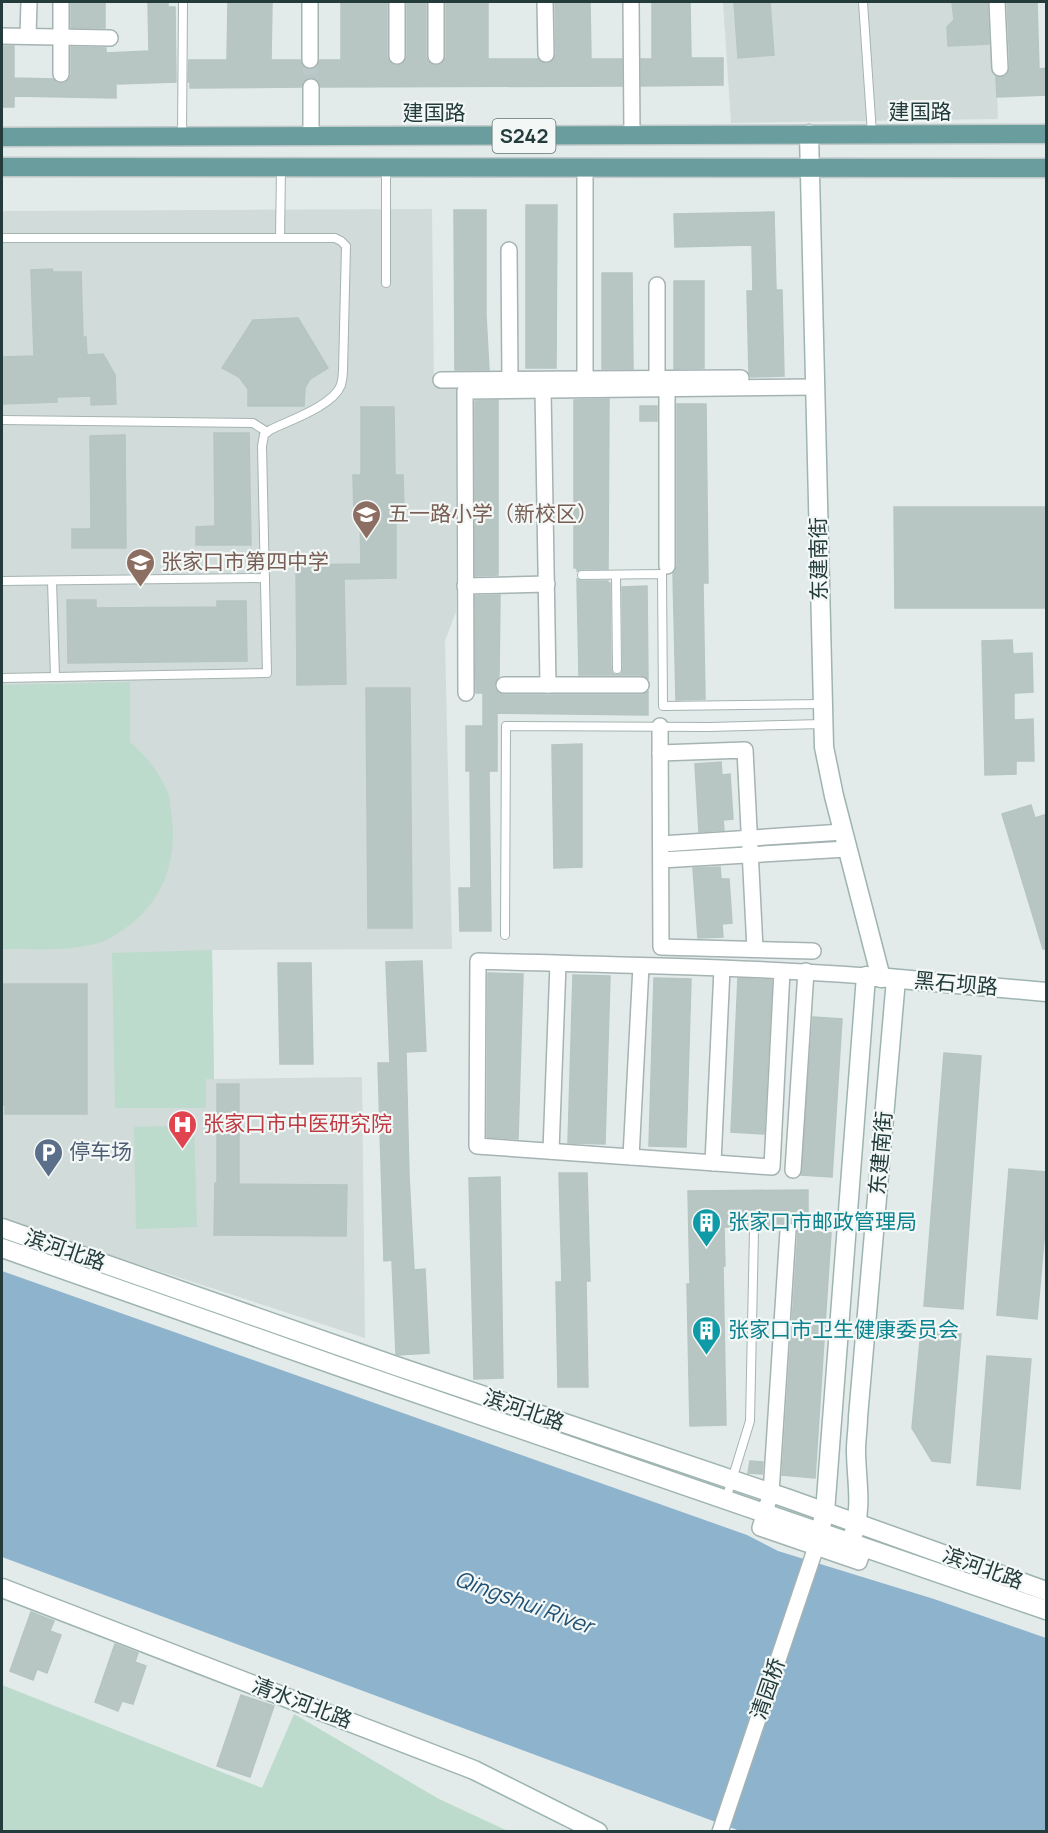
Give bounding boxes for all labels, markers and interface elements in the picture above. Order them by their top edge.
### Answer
street label: 建国路 [889,97,952,125]
street label: 建国路 [403,98,466,126]
road number: S242 [492,119,556,153]
school or university icon: 五一路小学（新校区） [351,498,383,540]
place label: 五一路小学（新校区） [388,499,598,527]
street label: 东建南街 [803,517,833,601]
school or university icon: 张家口市第四中学 [124,546,156,588]
place label: 张家口市第四中学 [161,547,329,575]
street label: 黑石坝路 [913,965,999,1001]
hospital icon: 张家口市中医研究院 [166,1108,198,1150]
place label: 张家口市中医研究院 [203,1109,392,1137]
street label: 东建南街 [862,1110,898,1196]
parking icon: 停车场 [32,1136,64,1178]
place label: 停车场 [69,1137,132,1165]
building icon: 张家口市邮政管理局 [691,1206,723,1248]
place label: 张家口市邮政管理局 [728,1207,917,1235]
street label: 滨河北路 [21,1222,110,1276]
building icon: 张家口市卫生健康委员会 [691,1314,723,1356]
place label: 张家口市卫生健康委员会 [728,1315,959,1343]
street label: 滨河北路 [480,1382,569,1436]
street label: 滨河北路 [939,1540,1028,1595]
water label: Qingshui River [451,1563,600,1642]
street label: 清园桥 [744,1654,791,1723]
street label: 清水河北路 [248,1670,356,1734]

